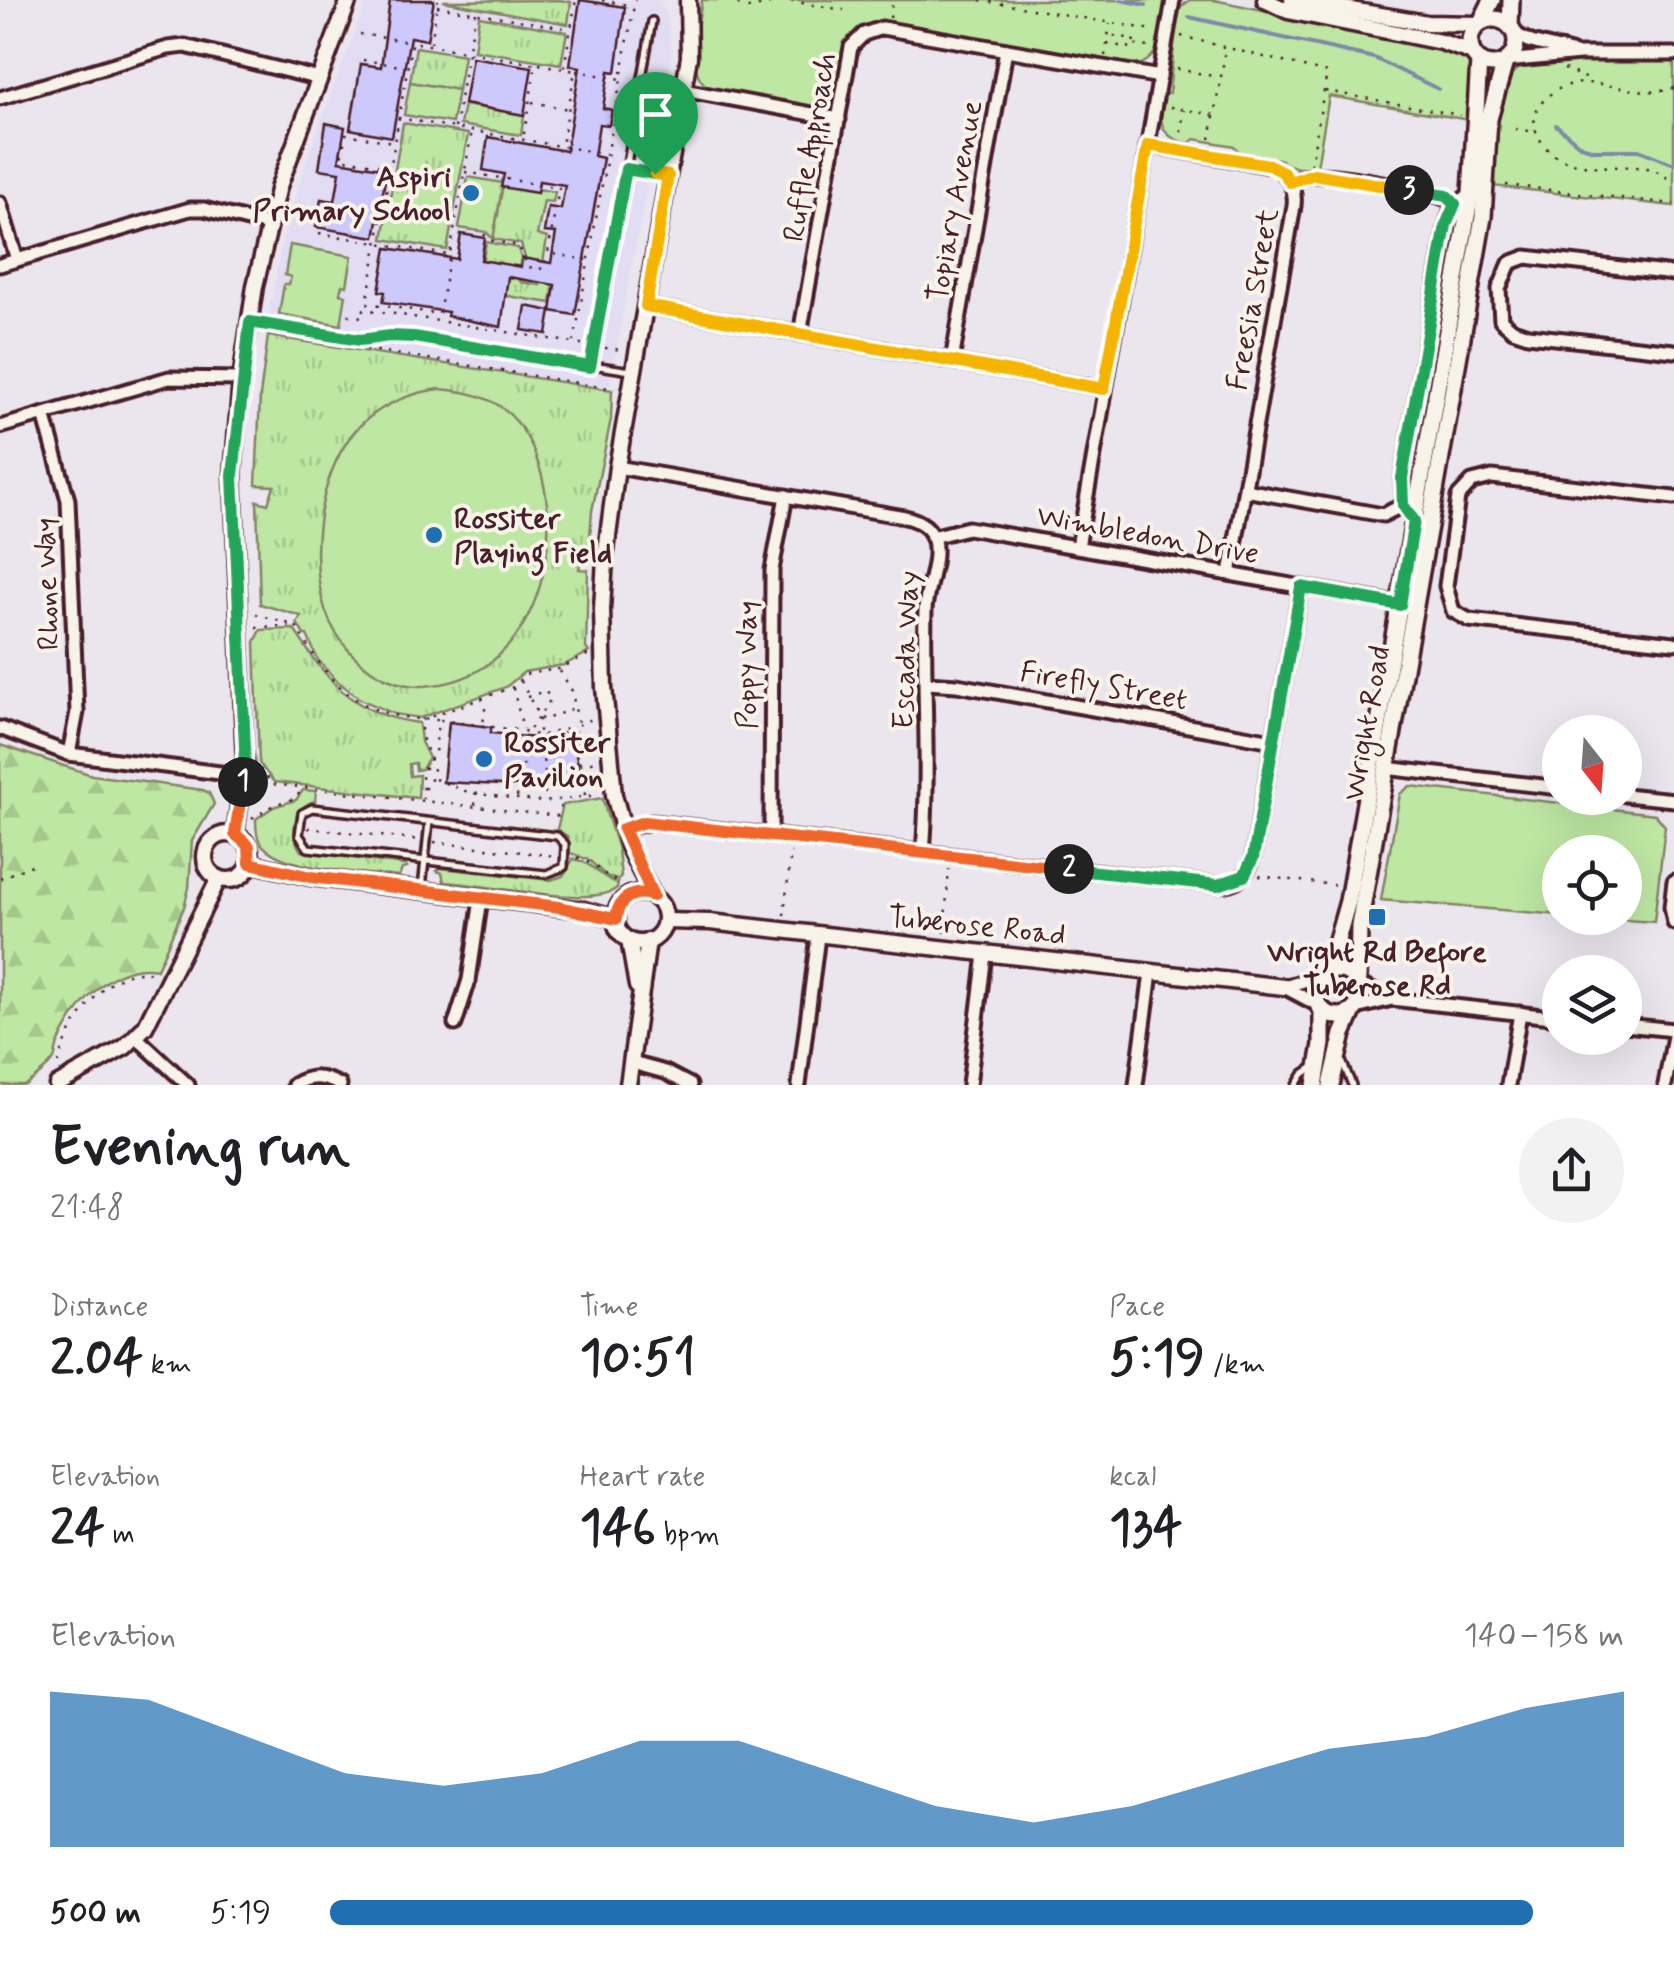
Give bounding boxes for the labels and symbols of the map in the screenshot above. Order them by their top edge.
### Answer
street label: Ruffle Approach [775,50,849,245]
pin [613,72,698,175]
street label: Topiary Avenue [919,97,992,305]
place label: Aspiri Primary School [253,158,451,231]
pin: 3 [1384,165,1434,215]
marker: Aspiri Primary School [460,182,482,204]
street label: Freesia Street [1218,205,1289,393]
street label: Wimbledon Drive [1034,497,1262,574]
place label: Rossiter Playing Field [454,500,612,577]
street label: Rhone Way [26,517,69,651]
marker: Rossiter Playing Field [423,524,445,546]
street label: Escada Way [884,570,929,730]
street label: Poppy Way [728,601,767,729]
street label: Wright Road [1335,643,1402,804]
street label: Firefly Street [1017,653,1190,720]
north arrow [1542,715,1642,815]
place label: Rossiter Pavilion [504,724,612,797]
marker: Rossiter Pavilion [473,748,495,770]
pin: 1 [218,757,268,807]
pin: 2 [1044,844,1094,894]
street label: Tuberose Road [886,898,1067,955]
marker: Wright Rd Before Tuberose Rd [1366,906,1388,928]
place label: Wright Rd Before Tuberose Rd [1266,933,1487,1006]

